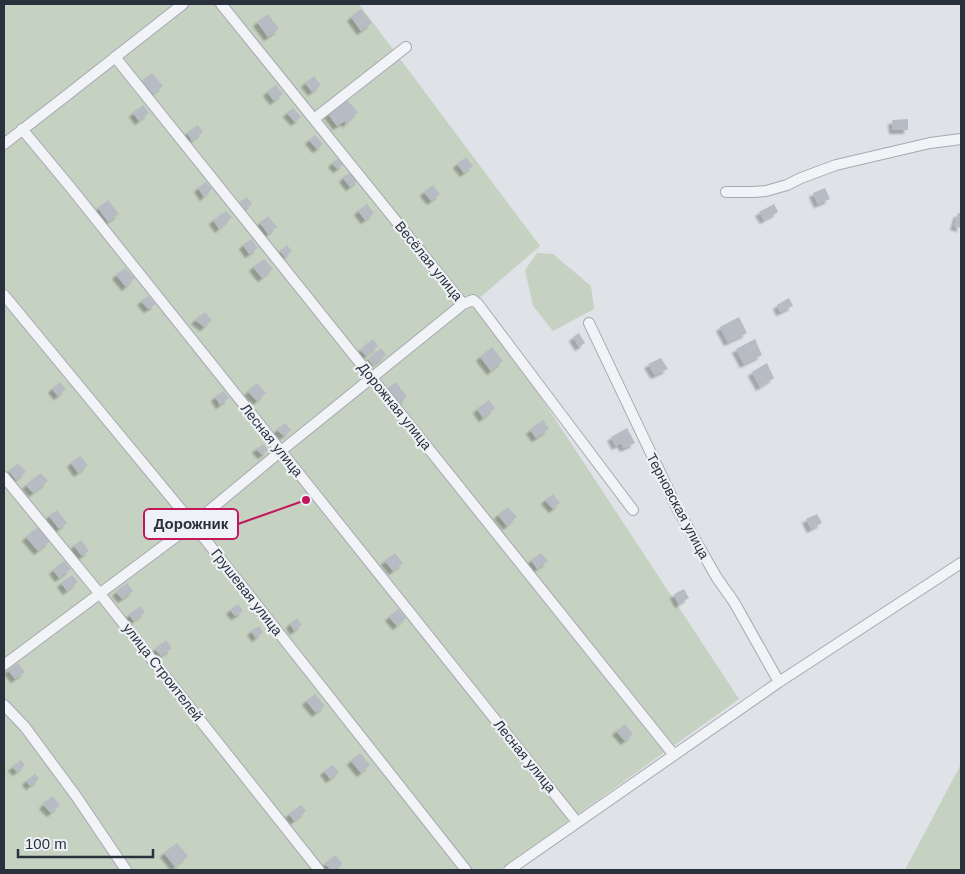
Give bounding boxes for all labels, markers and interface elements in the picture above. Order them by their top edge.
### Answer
street label: Весёлая улица [392,218,466,304]
street label: Дорожная улица [355,359,435,453]
street label: Лесная улица [238,400,306,480]
street label: Терновская улица [643,450,713,562]
callout: Дорожник [144,509,238,539]
text: Дорожник [154,515,229,532]
street label: Грушевая улица [208,546,286,639]
street label: улица Строителей [120,620,206,724]
street label: Лесная улица [491,716,559,796]
scale bar [18,826,152,858]
text: 100 m [25,835,67,852]

